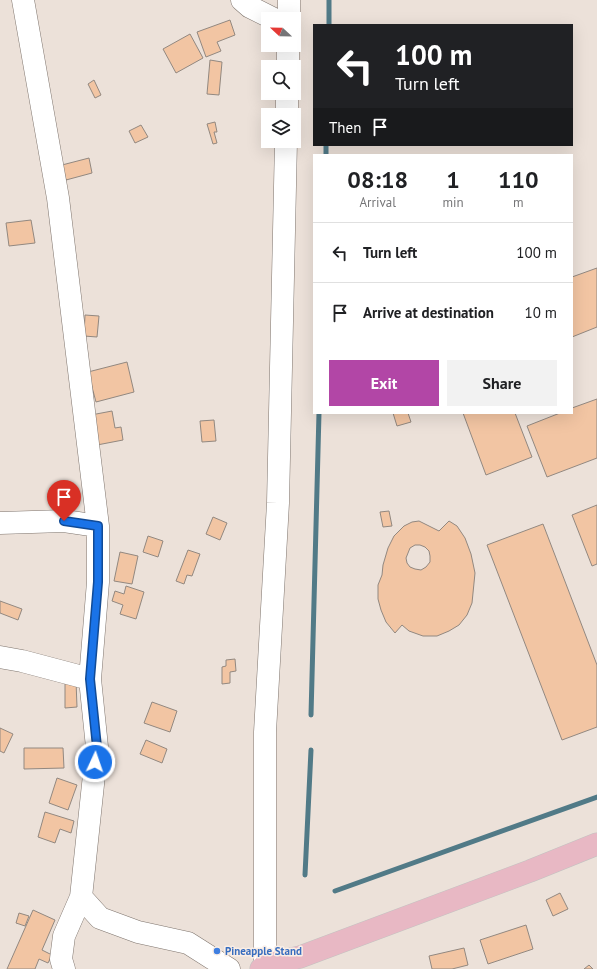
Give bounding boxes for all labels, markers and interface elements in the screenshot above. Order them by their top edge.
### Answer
north arrow [261,12,301,52]
map controls [261,12,301,148]
text: 100 m [395,36,472,73]
icon: left [329,40,381,92]
button: search [261,60,301,100]
text: Turn left [395,72,460,95]
button: layers [261,108,301,148]
icon: arrive [369,116,391,138]
text: Then [329,118,361,137]
text: 08:18 [347,164,408,195]
text: 1 [446,164,460,195]
text: 110 [498,164,539,195]
text: Arrival [360,194,396,211]
text: min [442,194,464,211]
text: m [513,194,524,211]
icon: left [329,242,351,264]
text: Turn left [363,243,417,262]
text: 100 m [516,243,557,262]
icon: arrive [329,302,351,324]
text: Arrive at destination [363,303,494,322]
text: 10 m [524,303,557,322]
button: Exit [329,360,439,406]
button: Share [447,360,557,406]
pin [47,480,81,521]
icon: arrive [53,486,75,508]
position arrow [74,741,116,783]
place label: Pineapple Stand [225,944,302,958]
marker: Pineapple Stand [212,946,222,956]

